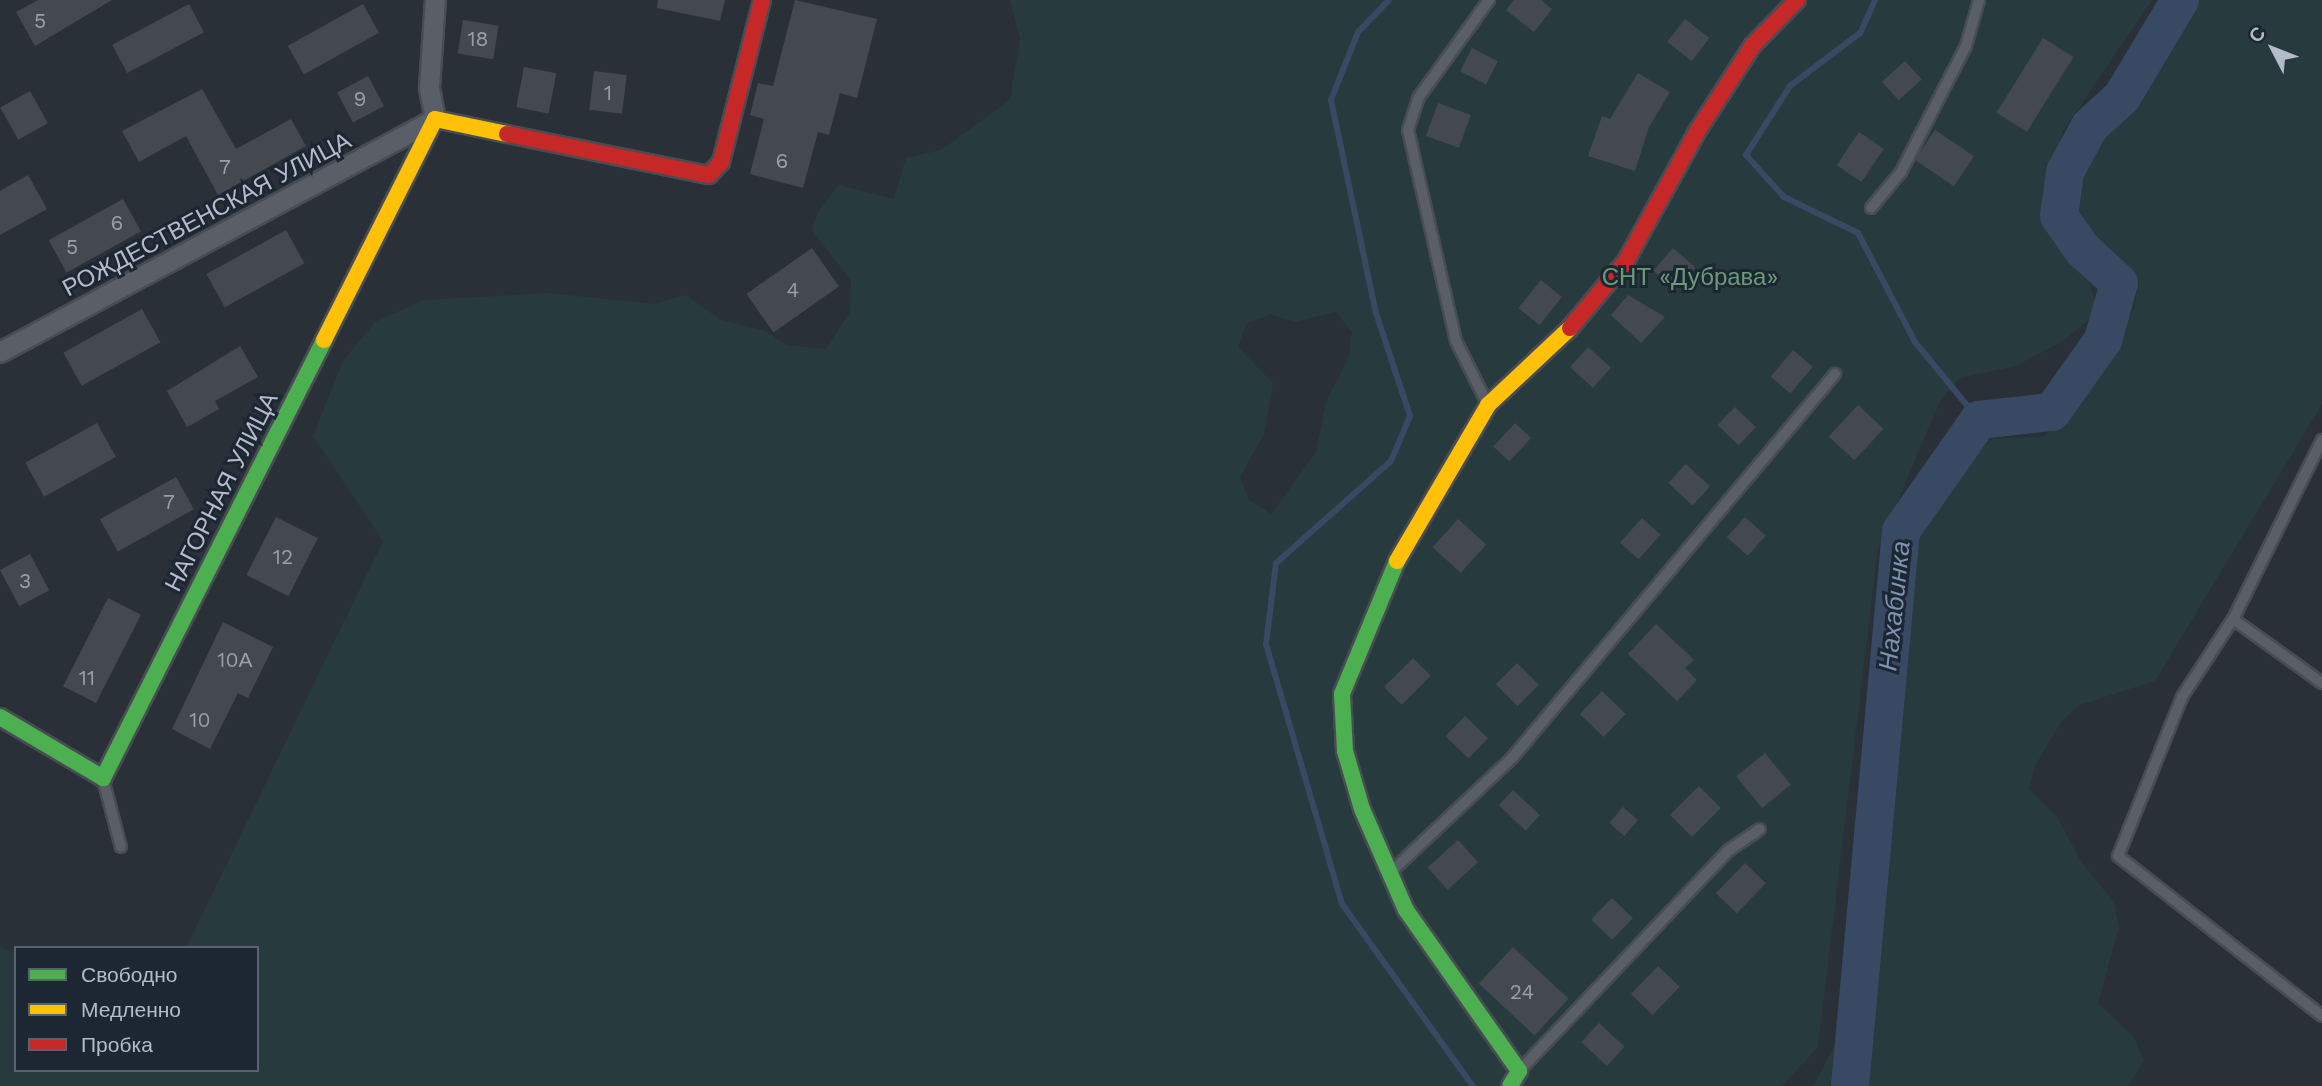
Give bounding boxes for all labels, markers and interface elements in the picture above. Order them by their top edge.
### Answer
house number: 5 [34,8,46,34]
north arrow [2238,14,2308,84]
text: С [2244,22,2270,47]
house number: 18 [467,26,489,52]
house number: 1 [604,80,612,106]
house number: 9 [354,86,366,112]
street label: РОЖДЕСТВЕНСКАЯ УЛИЦА [58,127,356,303]
house number: 6 [776,148,788,174]
house number: 7 [219,154,231,180]
house number: 6 [111,210,123,236]
house number: 5 [66,234,78,260]
park label: СНТ «Дубрава» [1602,264,1778,292]
house number: 4 [787,277,799,303]
street label: НАГОРНАЯ УЛИЦА [159,388,285,596]
house number: 7 [163,489,175,515]
water label: Нахабинка [1873,539,1917,673]
house number: 12 [273,544,293,570]
house number: 3 [19,568,31,594]
house number: 10А [217,647,253,673]
house number: 11 [79,665,95,691]
house number: 10 [189,707,211,733]
legend [14,946,259,1072]
text: Свободно [81,962,178,987]
house number: 24 [1510,979,1534,1005]
text: Медленно [81,997,181,1022]
text: Пробка [81,1032,153,1057]

